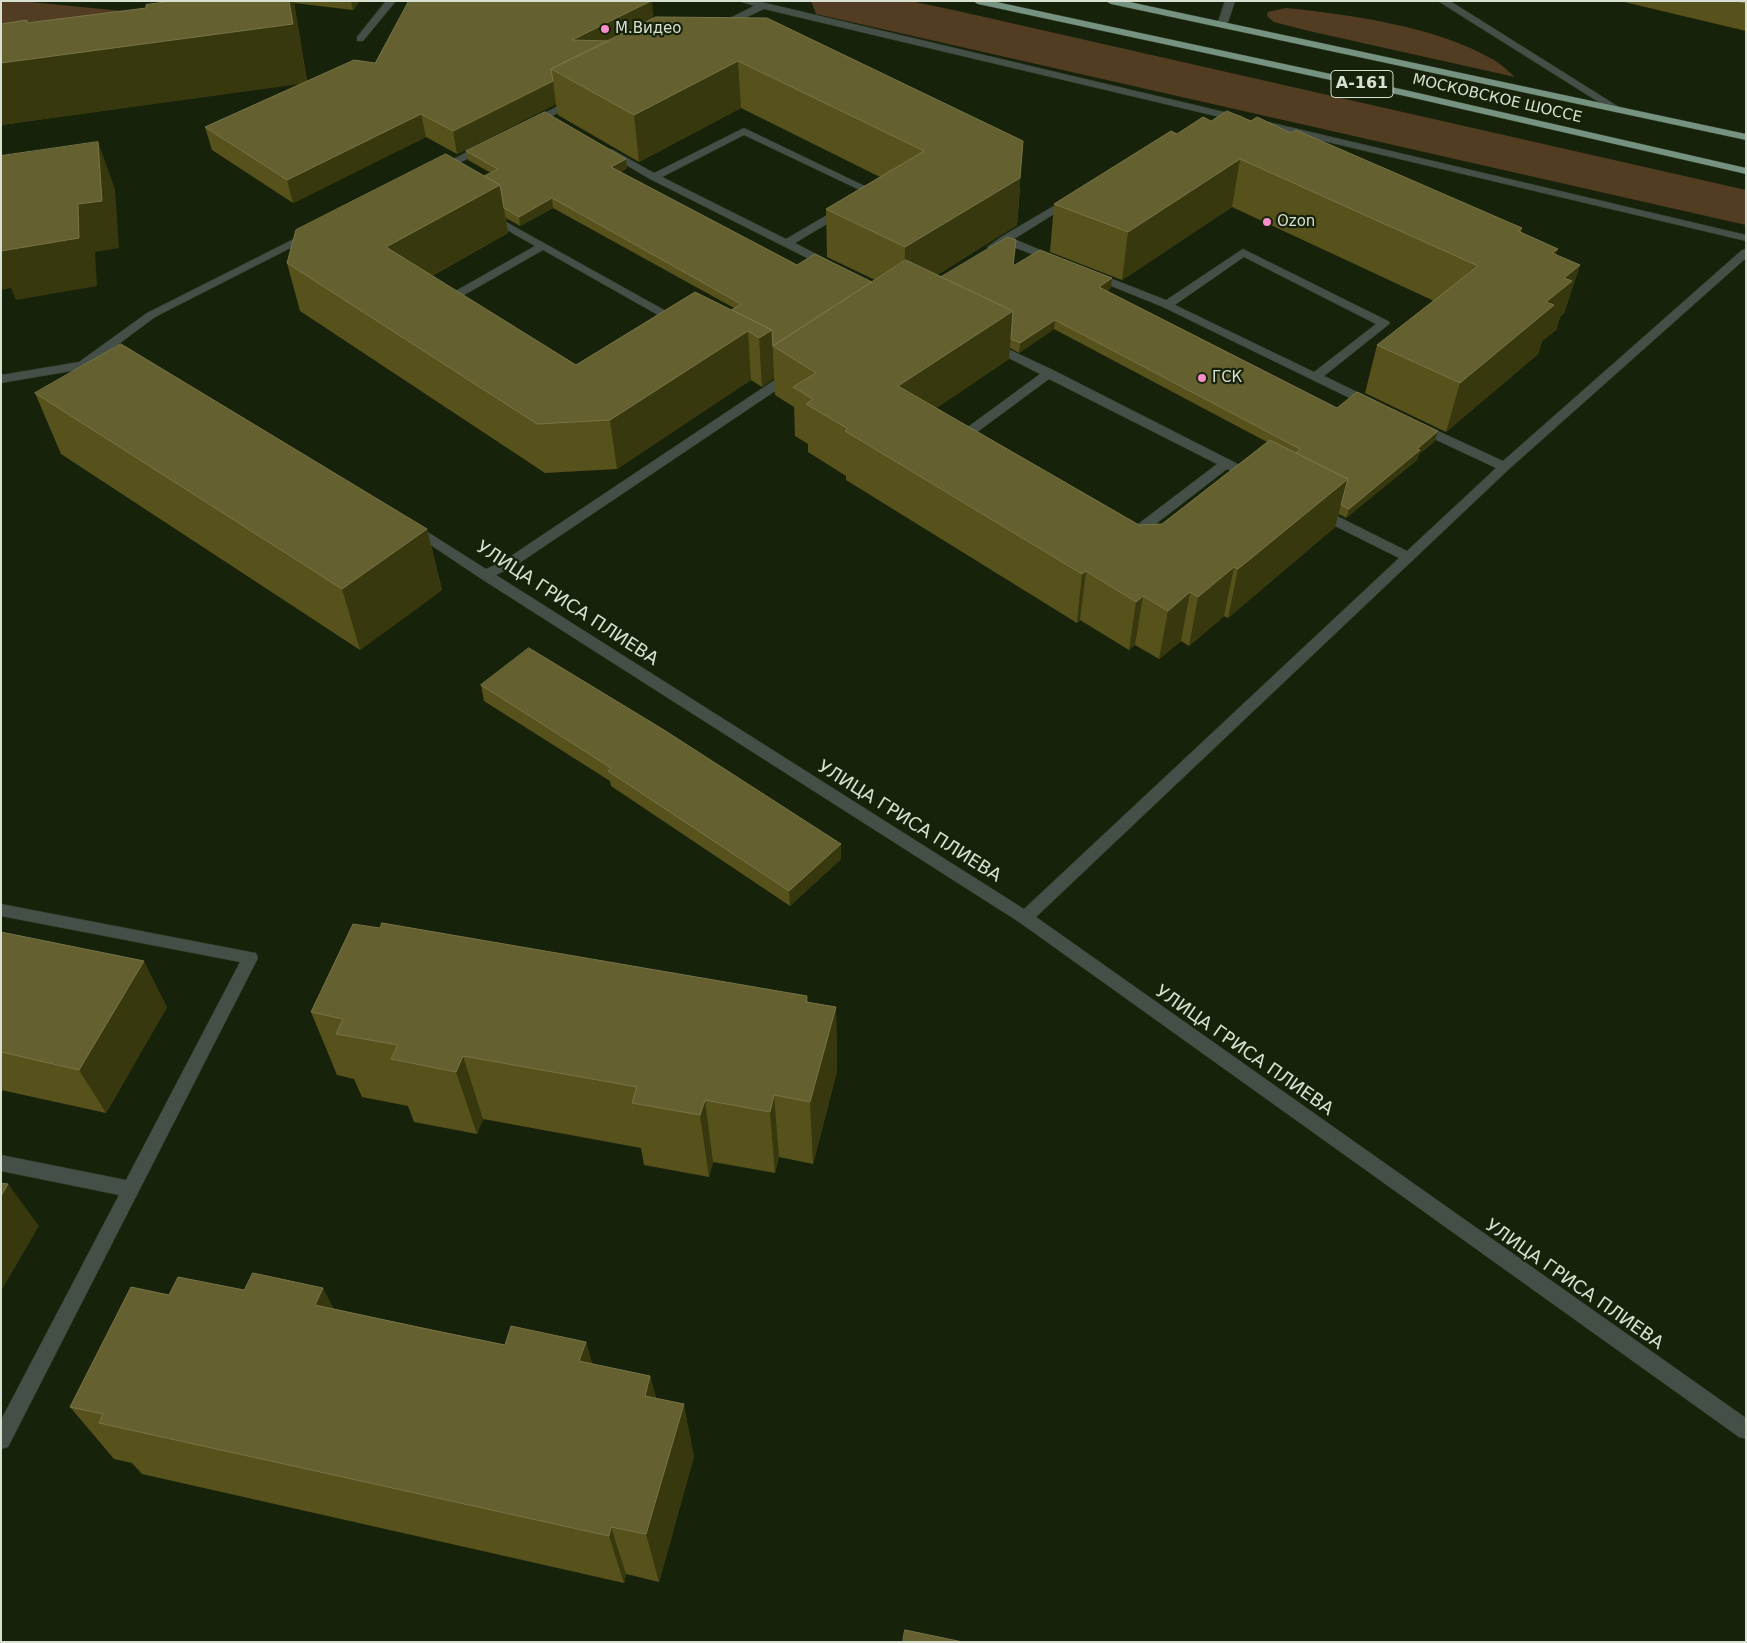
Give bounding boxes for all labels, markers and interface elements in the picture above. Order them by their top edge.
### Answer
place label: М.Видео [615,20,682,38]
marker: М.Видео [599,23,611,35]
road number: А-161 [1331,70,1393,98]
street label: МОСКОВСКОЕ ШОССЕ [1410,71,1584,127]
place label: Ozon [1277,213,1315,231]
marker: Ozon [1261,216,1273,228]
place label: ГСК [1212,369,1242,387]
marker: ГСК [1196,372,1208,384]
street label: УЛИЦА ГРИСА ПЛИЕВА [472,537,662,671]
street label: УЛИЦА ГРИСА ПЛИЕВА [813,757,1005,887]
street label: УЛИЦА ГРИСА ПЛИЕВА [1151,981,1337,1121]
street label: УЛИЦА ГРИСА ПЛИЕВА [1481,1215,1667,1355]

